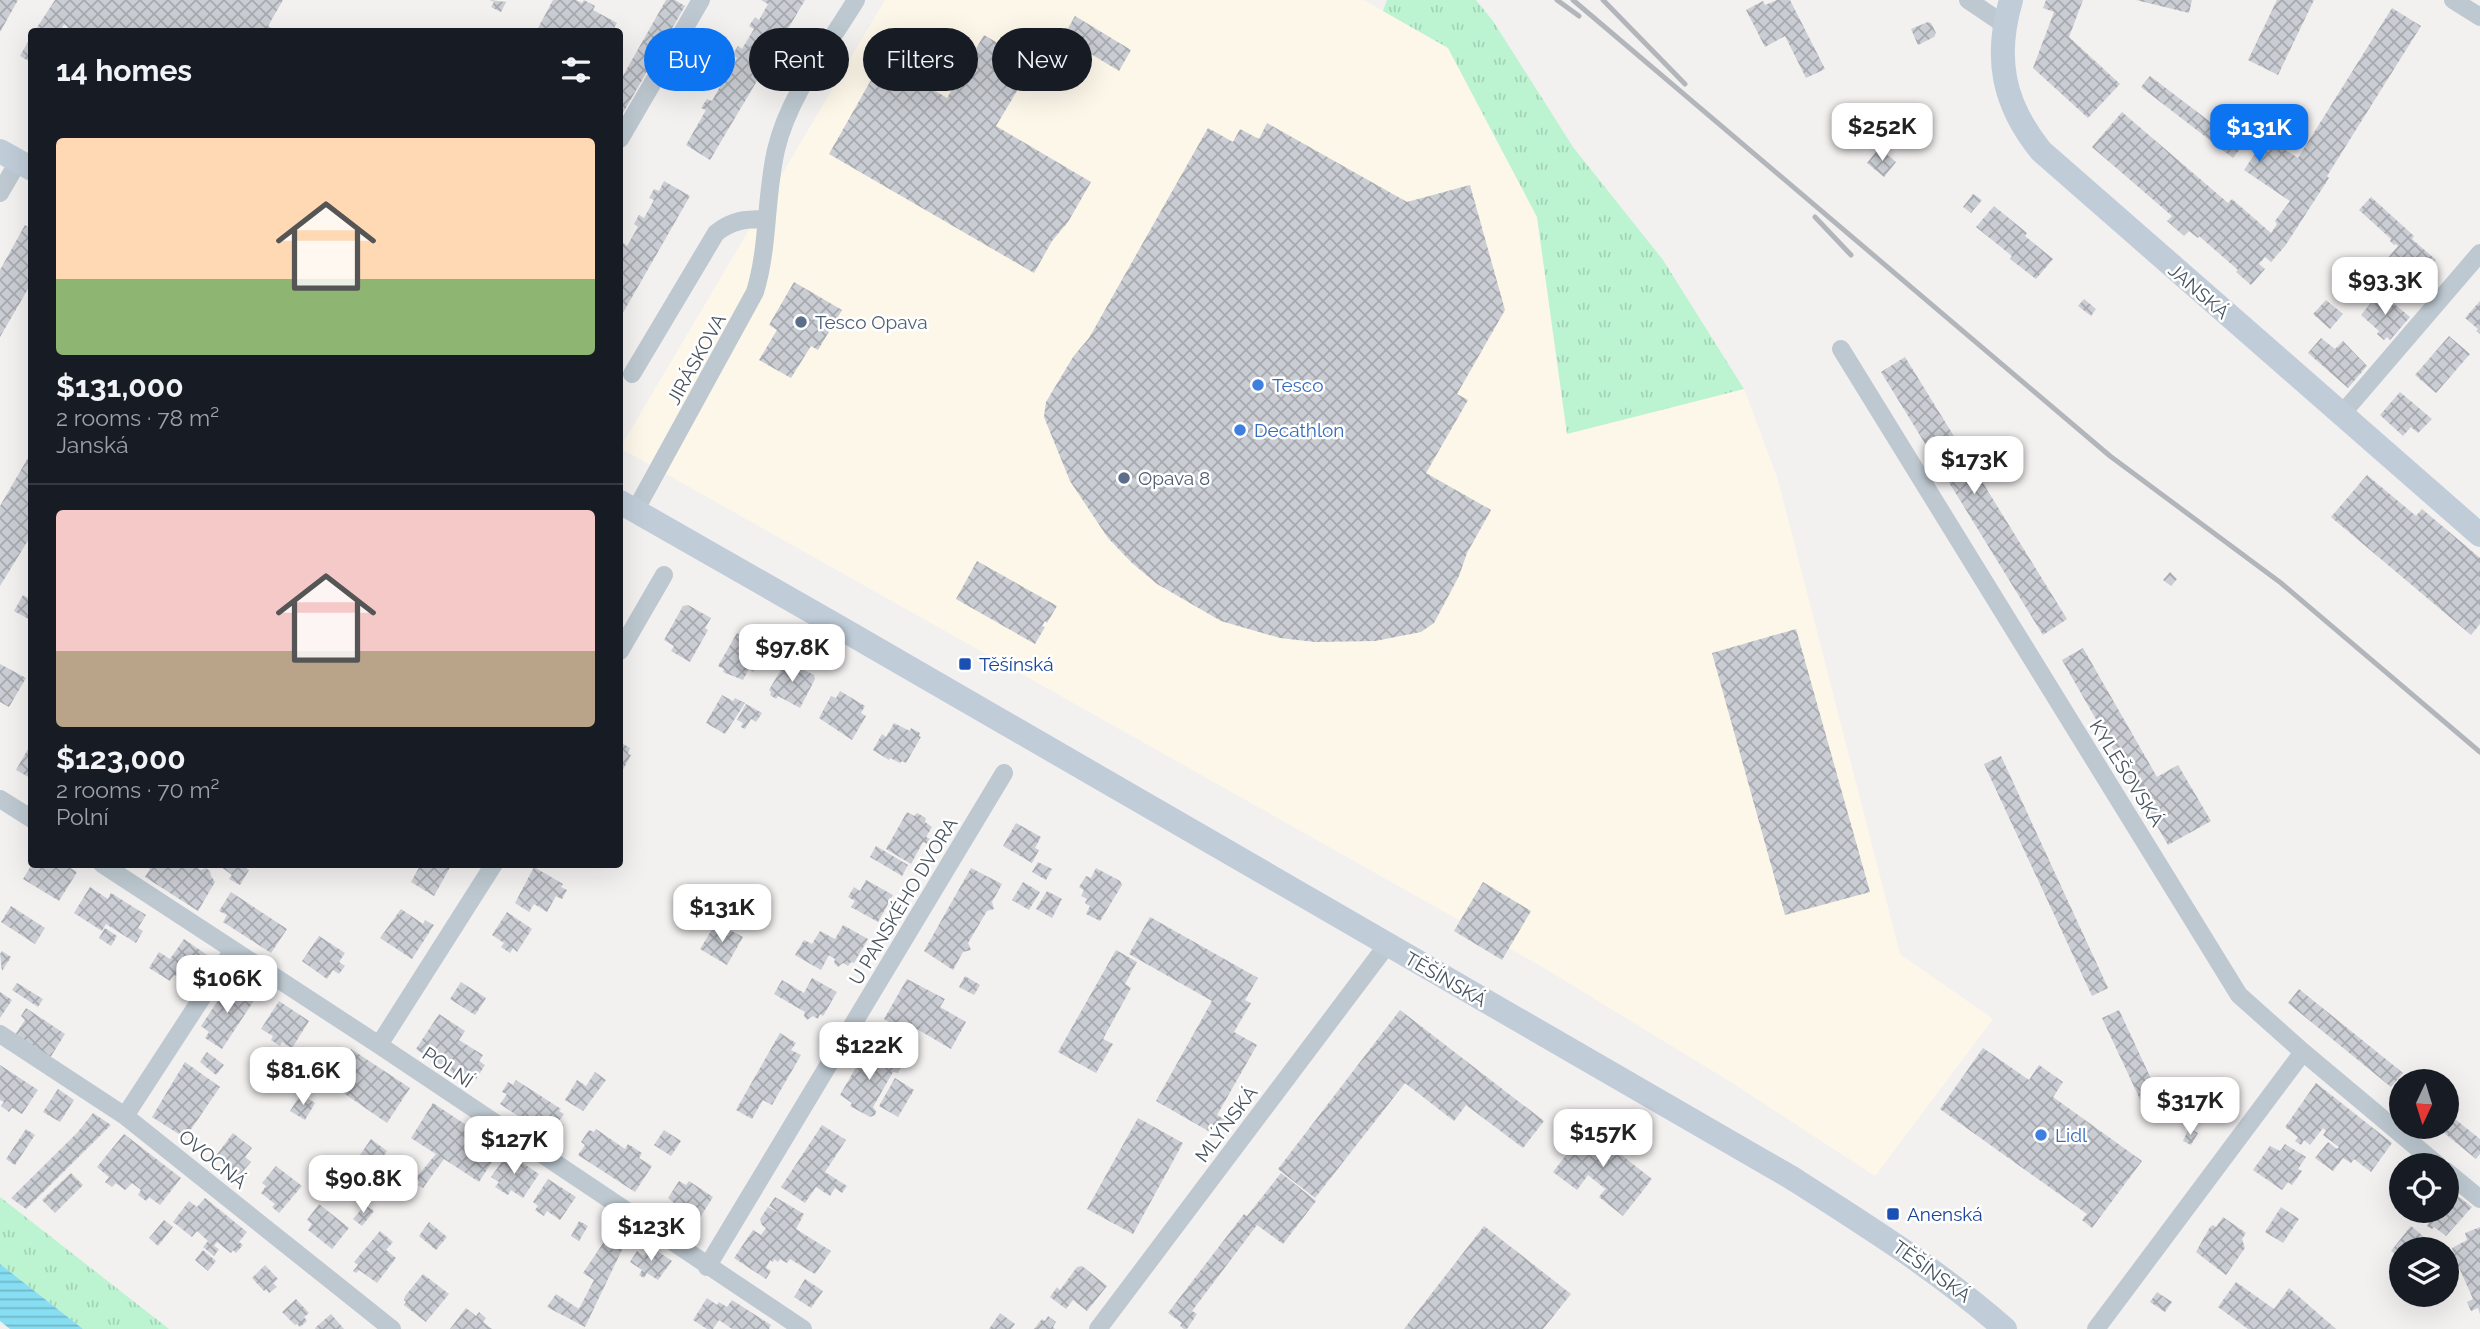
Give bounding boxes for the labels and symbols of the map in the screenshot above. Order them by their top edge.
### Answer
pin: $252K [1833,104,1931,163]
pin: $131K [2210,104,2308,164]
pin: $93.3K [2328,258,2442,317]
street label: JANSKÁ [2164,259,2234,323]
street label: JIRÁSKOVA [662,310,730,408]
place label: Tesco Opava [815,311,928,333]
marker: Tesco Opava [793,314,809,330]
place label: Tesco [1272,374,1323,396]
marker: Tesco [1250,377,1266,393]
place label: Decathlon [1254,419,1344,441]
marker: Decathlon [1232,422,1248,438]
pin: $173K [1925,436,2023,496]
place label: Opava 8 [1138,467,1210,489]
marker: Opava 8 [1116,470,1132,486]
pin: $97.8K [735,624,849,684]
place label: Těšínská [979,653,1054,675]
marker: Těšínská [957,656,973,672]
street label: KYLEŠOVSKÁ [2085,716,2169,831]
street label: U PANSKÉHO DVORA [844,813,962,989]
pin: $131K [673,884,771,944]
street label: TĚŠÍNSKÁ [1401,947,1491,1011]
pin: $106K [178,956,276,1015]
pin: $122K [820,1023,918,1082]
street label: POLNÍ [418,1042,478,1092]
pin: $81.6K [246,1048,360,1107]
north arrow [2389,1069,2459,1139]
pin: $317K [2141,1078,2239,1137]
street label: MLÝNSKÁ [1190,1082,1262,1166]
pin: $157K [1554,1110,1652,1169]
pin: $127K [465,1116,563,1176]
place label: Lidl [2055,1124,2088,1146]
street label: OVOCNÁ [175,1125,252,1193]
marker: Lidl [2033,1127,2049,1143]
pin: $90.8K [306,1156,420,1215]
place label: Anenská [1907,1203,1983,1225]
pin: $123K [602,1204,700,1263]
marker: Anenská [1885,1206,1901,1222]
street label: TĚŠÍNSKÁ [1889,1235,1975,1307]

